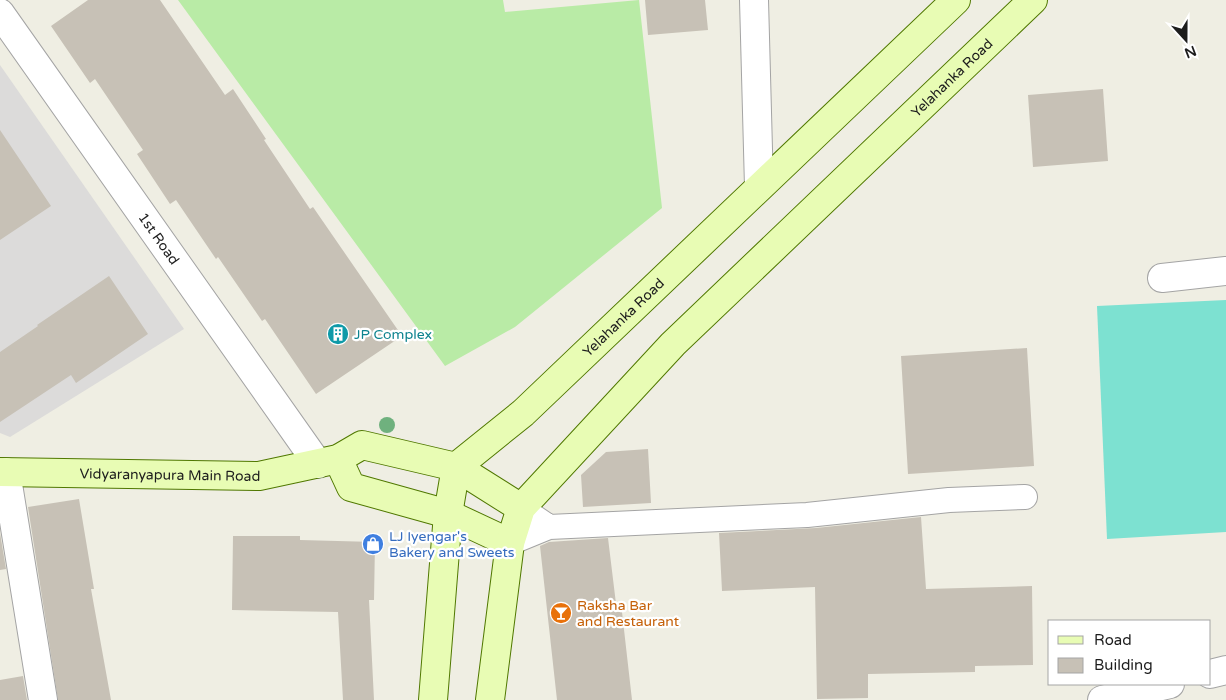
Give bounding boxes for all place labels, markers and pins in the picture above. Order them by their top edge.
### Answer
building icon: JP Complex [326,322,350,346]
place label: JP Complex [354,326,432,343]
place label: LJ Iyengar's Bakery and Sweets [389,528,515,561]
shop icon: LJ Iyengar's Bakery and Sweets [361,532,385,556]
place label: Raksha Bar and Restaurant [577,597,680,630]
bar icon: Raksha Bar and Restaurant [549,601,573,625]

